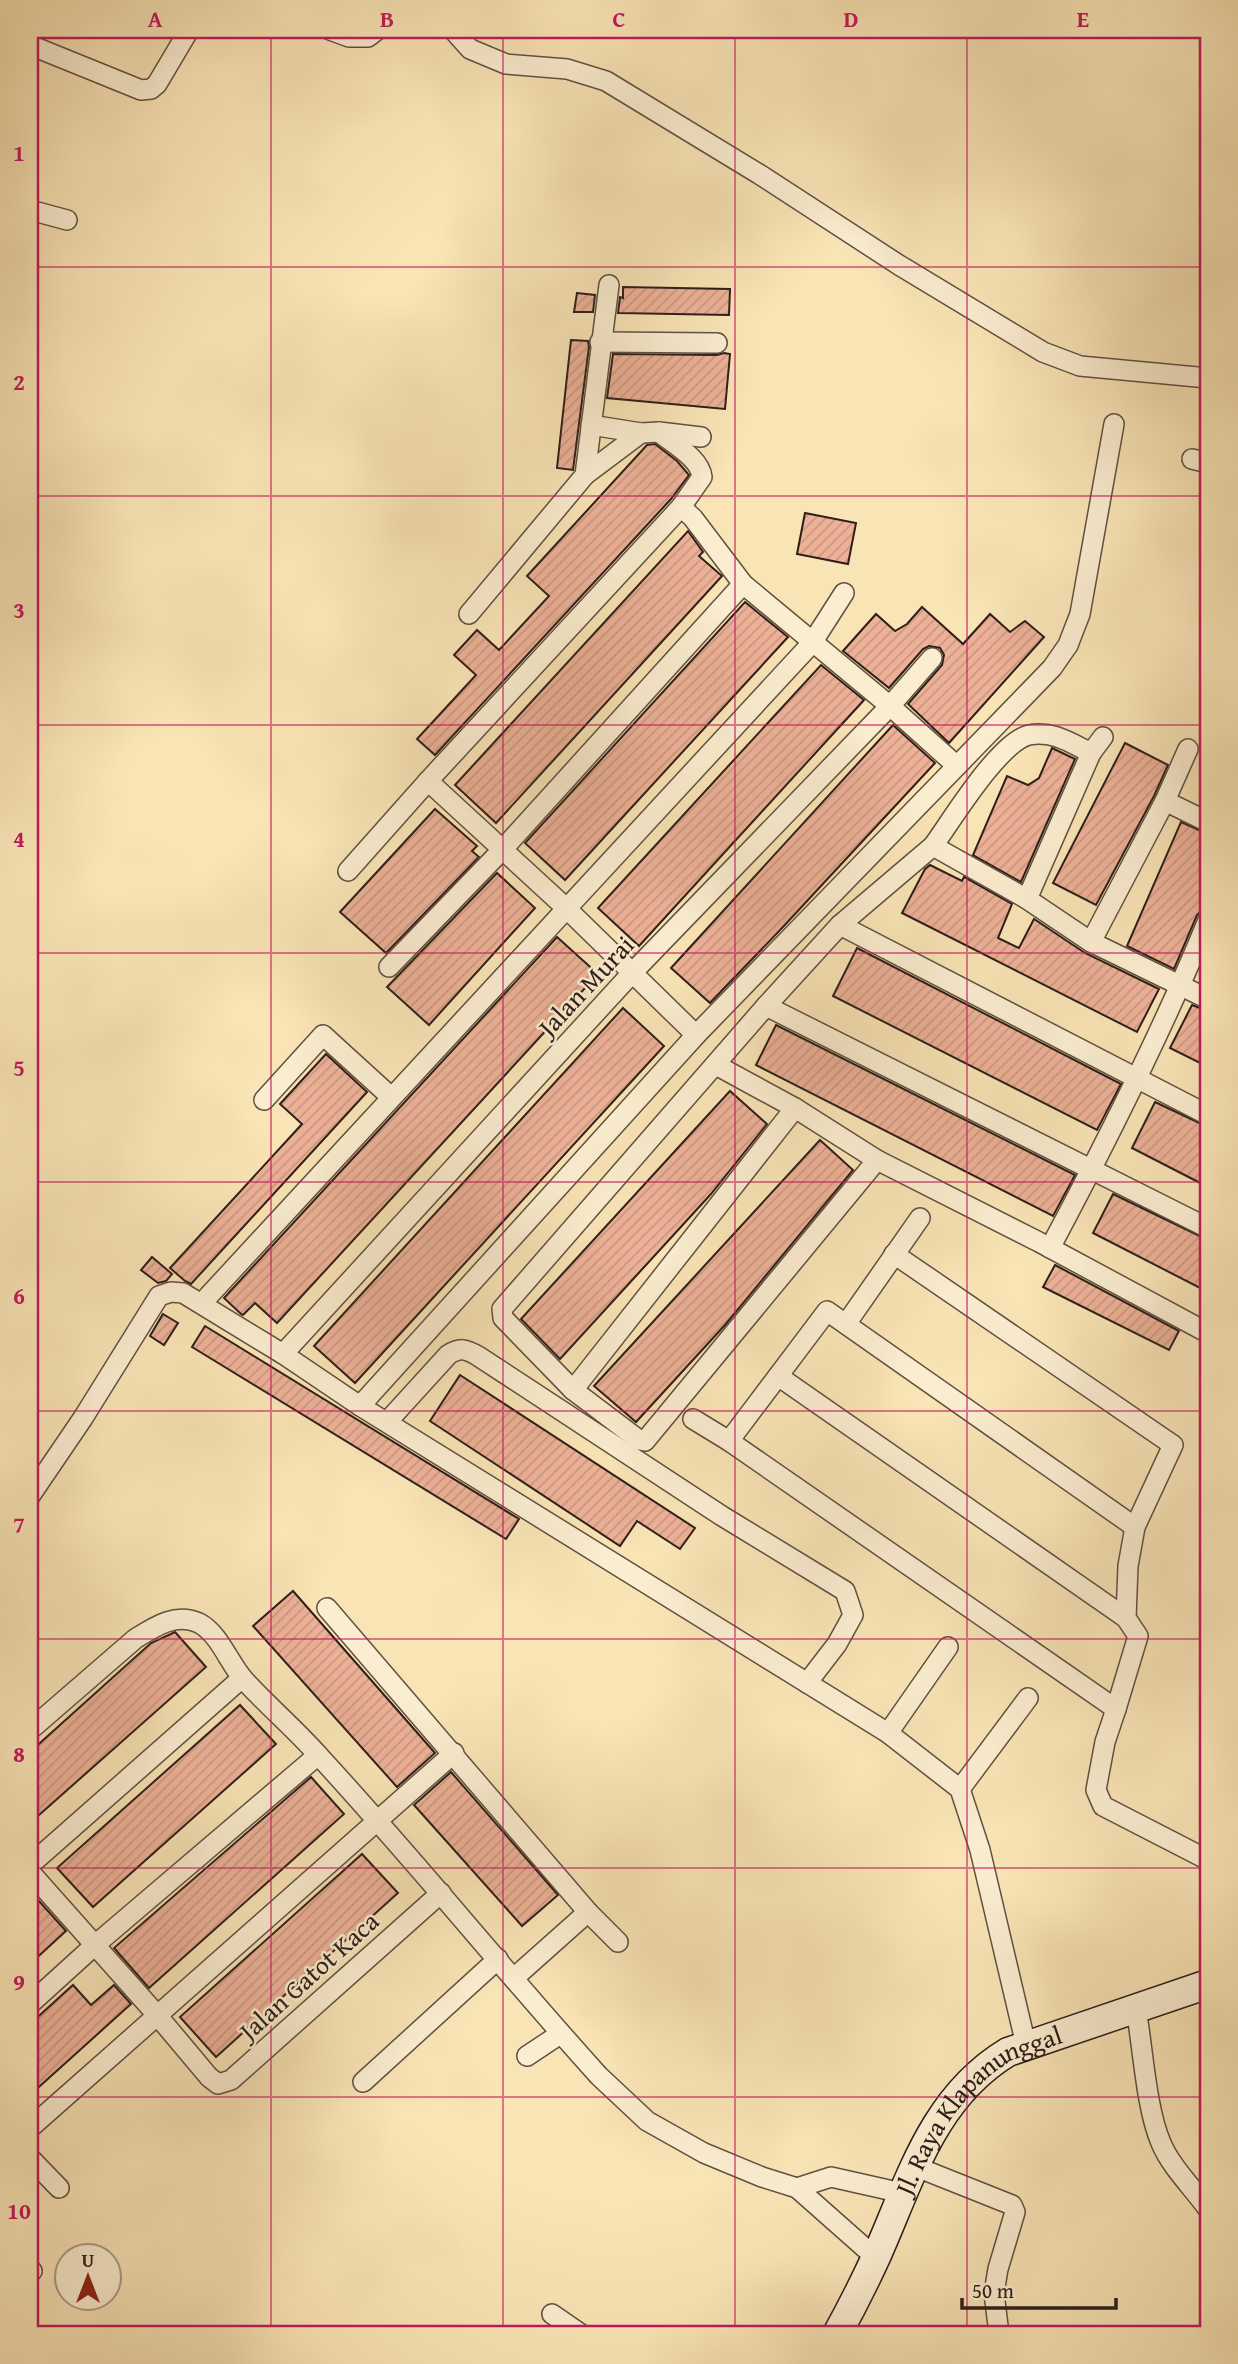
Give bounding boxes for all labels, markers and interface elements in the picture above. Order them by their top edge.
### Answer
text: A [148,2,163,35]
text: B [380,2,394,35]
text: C [612,2,626,35]
text: D [844,2,859,35]
text: E [1077,2,1089,35]
text: 1 [13,136,25,169]
text: 2 [13,365,25,398]
text: 3 [13,593,25,626]
text: 4 [13,822,25,855]
street label: Jalan Murai [526,926,643,1047]
text: 5 [13,1051,25,1084]
text: 6 [13,1279,25,1312]
text: 7 [13,1508,25,1541]
text: 8 [13,1737,25,1770]
street label: Jalan Gatot Kaca [228,1901,388,2051]
text: 9 [13,1965,25,1998]
street label: Jl. Raya Klapanunggal [883,2015,1067,2204]
text: 10 [7,2194,31,2227]
north arrow [52,2242,122,2312]
text: U [82,2246,95,2274]
scale bar [962,2266,1116,2310]
text: 50 m [972,2275,1014,2306]

